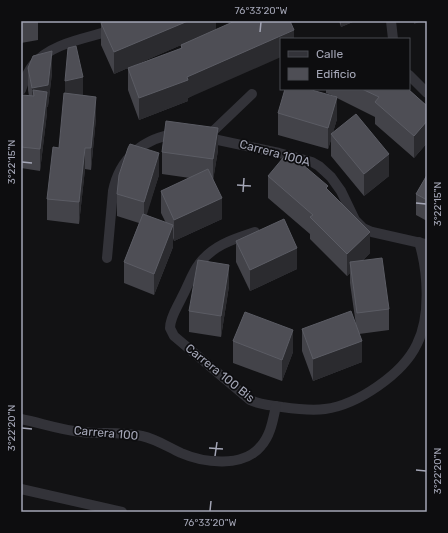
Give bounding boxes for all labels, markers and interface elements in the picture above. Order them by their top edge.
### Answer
text: 76°33'20"W [235,5,287,17]
legend [280,38,410,90]
text: Calle [316,47,343,61]
text: Edificio [316,67,356,81]
street label: Carrera 100A [238,137,312,169]
text: 3°22'15"N [6,140,18,184]
text: 3°22'15"N [432,182,444,226]
street label: Carrera 100 Bis [183,341,257,405]
text: 3°22'20"N [6,405,18,451]
street label: Carrera 100 [73,423,139,443]
text: 3°22'20"N [432,448,444,494]
text: 76°33'20"W [184,517,236,529]

